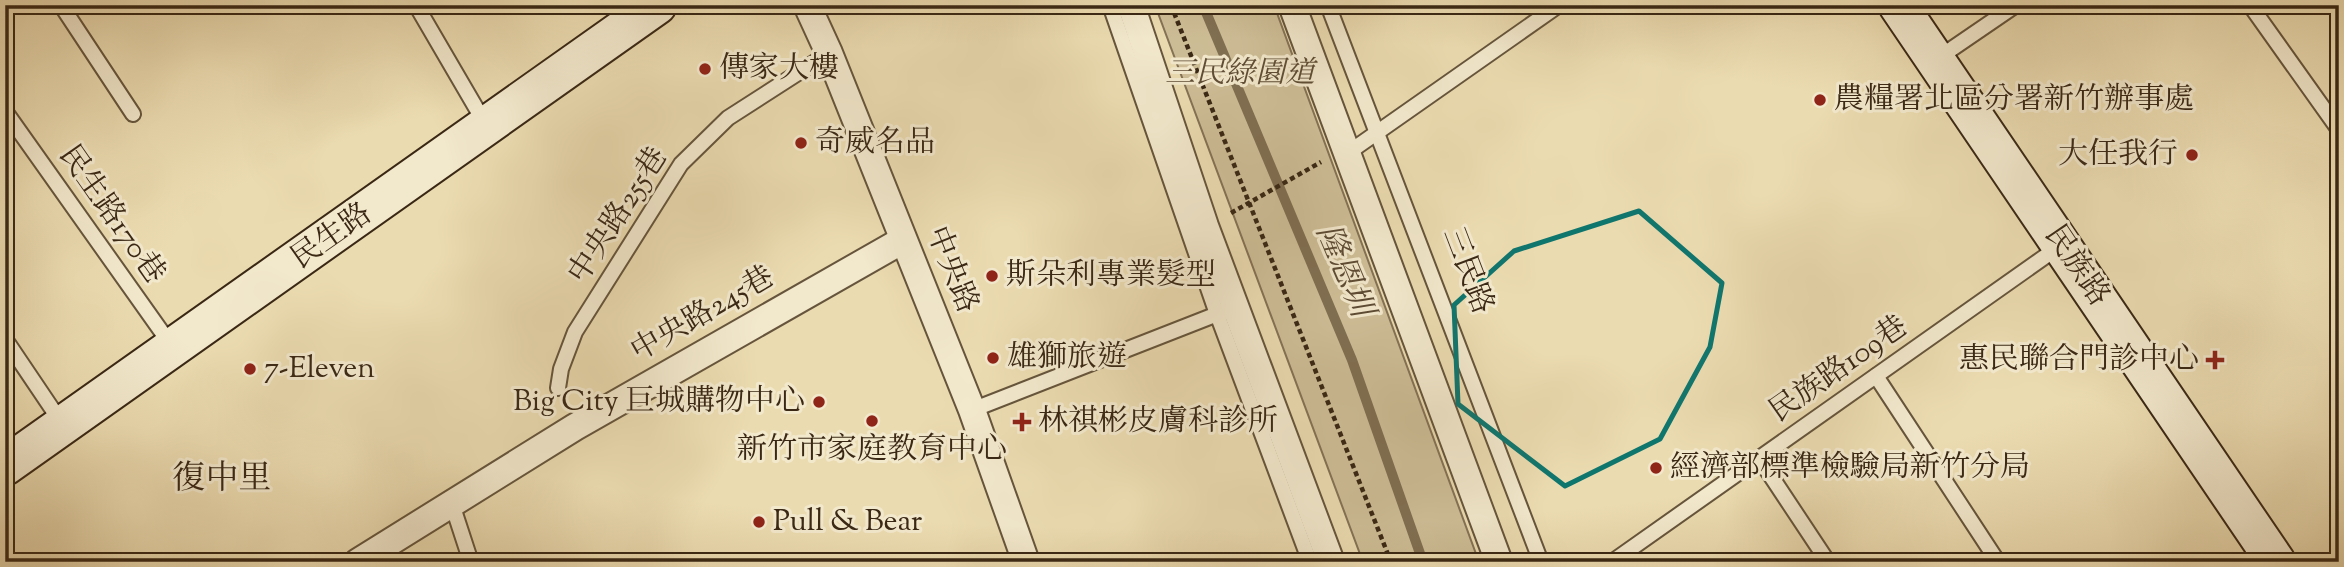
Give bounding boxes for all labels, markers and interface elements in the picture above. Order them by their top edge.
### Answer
place label: 傳家大樓 [719,48,839,91]
park label: 三民綠園道 [1165,53,1318,96]
marker: 傳家大樓 [697,61,713,77]
place label: 農糧署北區分署新竹辦事處 [1834,79,2194,122]
marker: 農糧署北區分署新竹辦事處 [1812,92,1828,108]
place label: 奇威名品 [815,122,935,165]
place label: 大任我行 [2058,134,2178,177]
marker: 奇威名品 [793,135,809,151]
street label: 民生路170巷 [47,137,175,293]
street label: 中央路255巷 [559,139,679,293]
marker: 大任我行 [2184,147,2200,163]
street label: 民生路 [283,194,381,280]
street label: 民族路 [2033,217,2119,315]
water label: 隆恩圳 [1303,218,1385,329]
street label: 中央路 [914,220,988,320]
street label: 三民路 [1431,221,1503,321]
place label: 斯朵利專業髮型 [1006,255,1216,298]
street label: 中央路245巷 [623,257,783,373]
marker: 斯朵利專業髮型 [984,268,1000,284]
street label: 民族路109巷 [1761,306,1917,434]
place label: 雄獅旅遊 [1007,337,1127,380]
place label: 惠民聯合門診中心 [1959,339,2199,382]
place label: 7-Eleven [264,348,375,391]
marker: 雄獅旅遊 [985,350,1001,366]
marker: 惠民聯合門診中心 [2205,350,2225,370]
marker: 7-Eleven [242,361,258,377]
place label: Big City 巨城購物中心 [513,381,805,424]
marker: Big City 巨城購物中心 [811,394,827,410]
place label: 林祺彬皮膚科診所 [1038,401,1278,444]
marker: 林祺彬皮膚科診所 [1012,412,1032,432]
marker: 新竹市家庭教育中心 [864,413,880,429]
place label: 新竹市家庭教育中心 [737,429,1007,472]
place label: 經濟部標準檢驗局新竹分局 [1670,447,2030,490]
district label: 復中里 [173,456,272,504]
marker: 經濟部標準檢驗局新竹分局 [1648,460,1664,476]
place label: Pull & Bear [773,501,922,544]
marker: Pull & Bear [751,514,767,530]

